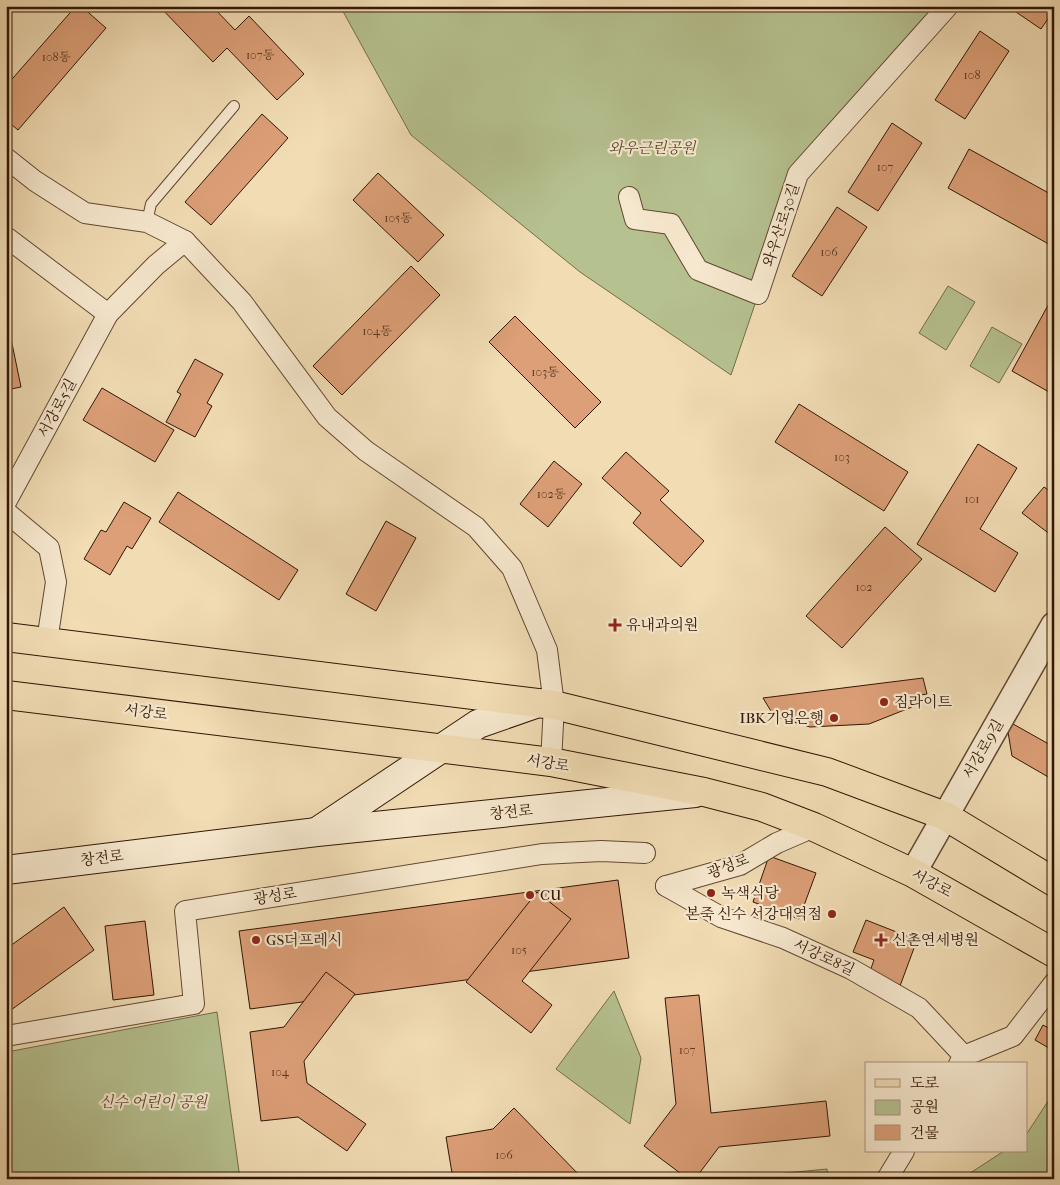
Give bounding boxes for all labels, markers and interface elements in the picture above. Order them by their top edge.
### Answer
house number: 107동 [246,48,275,62]
house number: 108동 [42,50,71,64]
house number: 108 [964,68,980,82]
park label: 와우근린공원 [609,139,697,157]
house number: 107 [877,160,894,174]
street label: 와우산로30길 [759,181,803,269]
house number: 105동 [384,211,412,225]
house number: 106 [820,245,838,259]
house number: 104동 [362,324,392,338]
house number: 103동 [531,365,559,379]
street label: 서강로5길 [34,375,80,441]
house number: 103 [834,450,850,464]
house number: 102동 [537,487,566,501]
house number: 101 [964,492,980,506]
house number: 102 [855,580,873,594]
place label: 유내과의원 [626,616,698,634]
marker: 유내과의원 [608,618,622,632]
place label: 짐라이트 [894,693,952,711]
marker: 짐라이트 [878,696,890,708]
street label: 서강로 [123,700,169,724]
place label: IBK기업은행 [740,709,824,727]
marker: IBK기업은행 [828,712,840,724]
street label: 서강로9길 [959,716,1007,782]
street label: 서강로 [525,751,571,775]
street label: 창전로 [488,801,534,823]
street label: 창전로 [79,846,125,870]
street label: 광성로 [704,850,752,882]
street label: 서강로 [909,865,956,901]
street label: 광성로 [252,884,298,908]
place label: 녹색식당 [721,884,779,902]
place label: CU [540,886,562,904]
marker: 녹색식당 [705,887,717,899]
marker: CU [524,889,536,901]
place label: 본죽 신수 서강대역점 [685,905,822,923]
marker: 본죽 신수 서강대역점 [826,908,838,920]
place label: GS더프레시 [266,931,342,949]
place label: 신촌연세병원 [892,931,979,949]
marker: 신촌연세병원 [874,933,888,947]
marker: GS더프레시 [250,934,262,946]
street label: 서강로8길 [791,935,857,979]
house number: 105 [511,943,527,957]
house number: 107 [679,1043,696,1057]
legend [865,1062,1028,1152]
house number: 104 [271,1065,290,1079]
text: 도로 [910,1074,939,1092]
park label: 신수 어린이 공원 [99,1093,208,1111]
text: 공원 [910,1098,939,1116]
text: 건물 [910,1124,939,1142]
house number: 106 [495,1148,513,1162]

